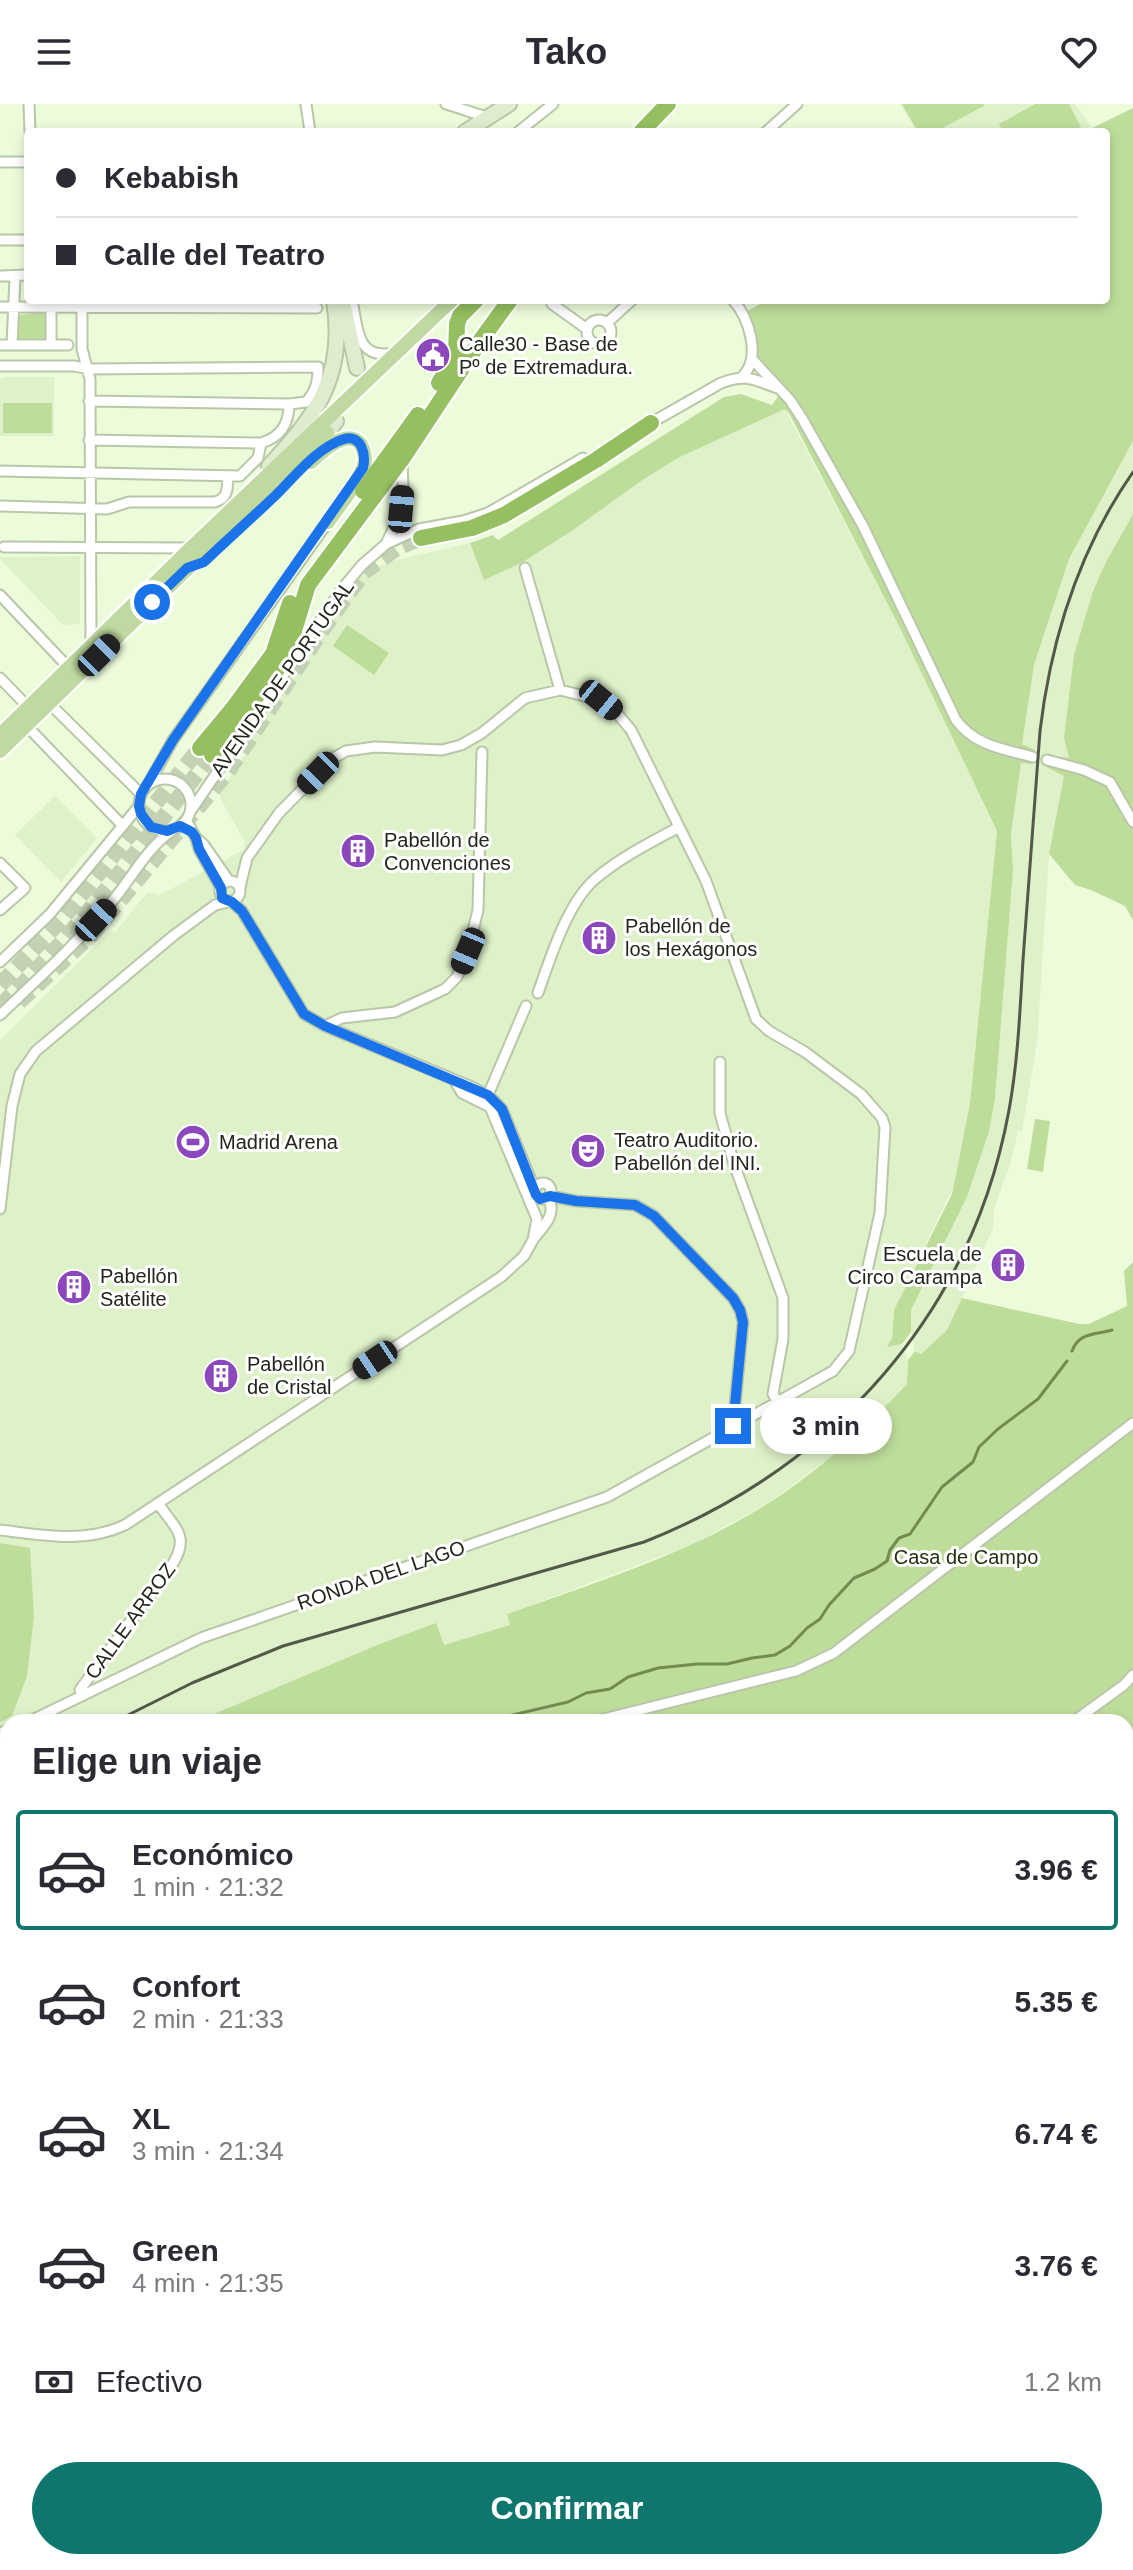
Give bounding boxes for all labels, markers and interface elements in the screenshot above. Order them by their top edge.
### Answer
icon: menu [32,30,76,74]
icon: heart [1057,30,1101,74]
text: Tako [526,31,607,72]
text: Kebabish [104,161,239,194]
text: Calle del Teatro [104,238,325,271]
place label: Calle30 - Base de Pº de Extremadura. [459,333,633,378]
public building icon: Calle30 - Base de Pº de Extremadura. [414,336,452,374]
car [387,484,415,534]
street label: AVENIDA DE PORTUGAL [206,576,358,780]
route start [134,584,170,620]
car [74,630,124,680]
car [575,676,627,724]
car [293,747,343,799]
place label: Pabellón de Convenciones [384,829,511,874]
building icon: Pabellón de Convenciones [339,832,377,870]
car [71,894,121,946]
place label: Pabellón de los Hexágonos [625,915,757,960]
building icon: Pabellón de los Hexágonos [580,919,618,957]
car [448,924,488,978]
sports icon: Madrid Arena [174,1123,212,1161]
place label: Teatro Auditorio. Pabellón del INI. [614,1129,761,1174]
place label: Madrid Arena [219,1131,339,1153]
theatre icon: Teatro Auditorio. Pabellón del INI. [569,1132,607,1170]
place label: Escuela de Circo Carampa [848,1243,983,1288]
building icon: Escuela de Circo Carampa [989,1246,1027,1284]
place label: Pabellón Satélite [100,1265,178,1310]
building icon: Pabellón Satélite [55,1268,93,1306]
car [348,1337,402,1383]
place label: Pabellón de Cristal [247,1353,331,1398]
building icon: Pabellón de Cristal [202,1357,240,1395]
callout: 3 min [761,1398,893,1454]
route end [715,1408,751,1444]
text: 3 min [792,1411,860,1441]
street label: RONDA DEL LAGO [294,1536,468,1614]
park label: Casa de Campo [894,1546,1038,1568]
street label: CALLE ARROZ [81,1559,179,1683]
text: Elige un viaje [32,1741,262,1782]
icon: car [36,1834,108,1906]
text: Económico [132,1838,294,1871]
text: 3.96 € [1015,1853,1098,1886]
text: 1 min · 21:32 [132,1872,284,1902]
icon: car [36,1966,108,2038]
text: Confort [132,1970,240,2003]
text: 5.35 € [1015,1985,1098,2018]
text: 2 min · 21:33 [132,2004,284,2034]
icon: car [36,2098,108,2170]
text: XL [132,2102,170,2135]
text: 6.74 € [1015,2117,1098,2150]
text: 3 min · 21:34 [132,2136,284,2166]
icon: car [36,2230,108,2302]
text: Green [132,2234,219,2267]
text: 3.76 € [1015,2249,1098,2282]
text: 4 min · 21:35 [132,2268,284,2298]
icon: cash [32,2360,76,2404]
text: Efectivo [96,2365,203,2398]
text: 1.2 km [1024,2367,1102,2397]
button: Confirmar [32,2462,1102,2554]

